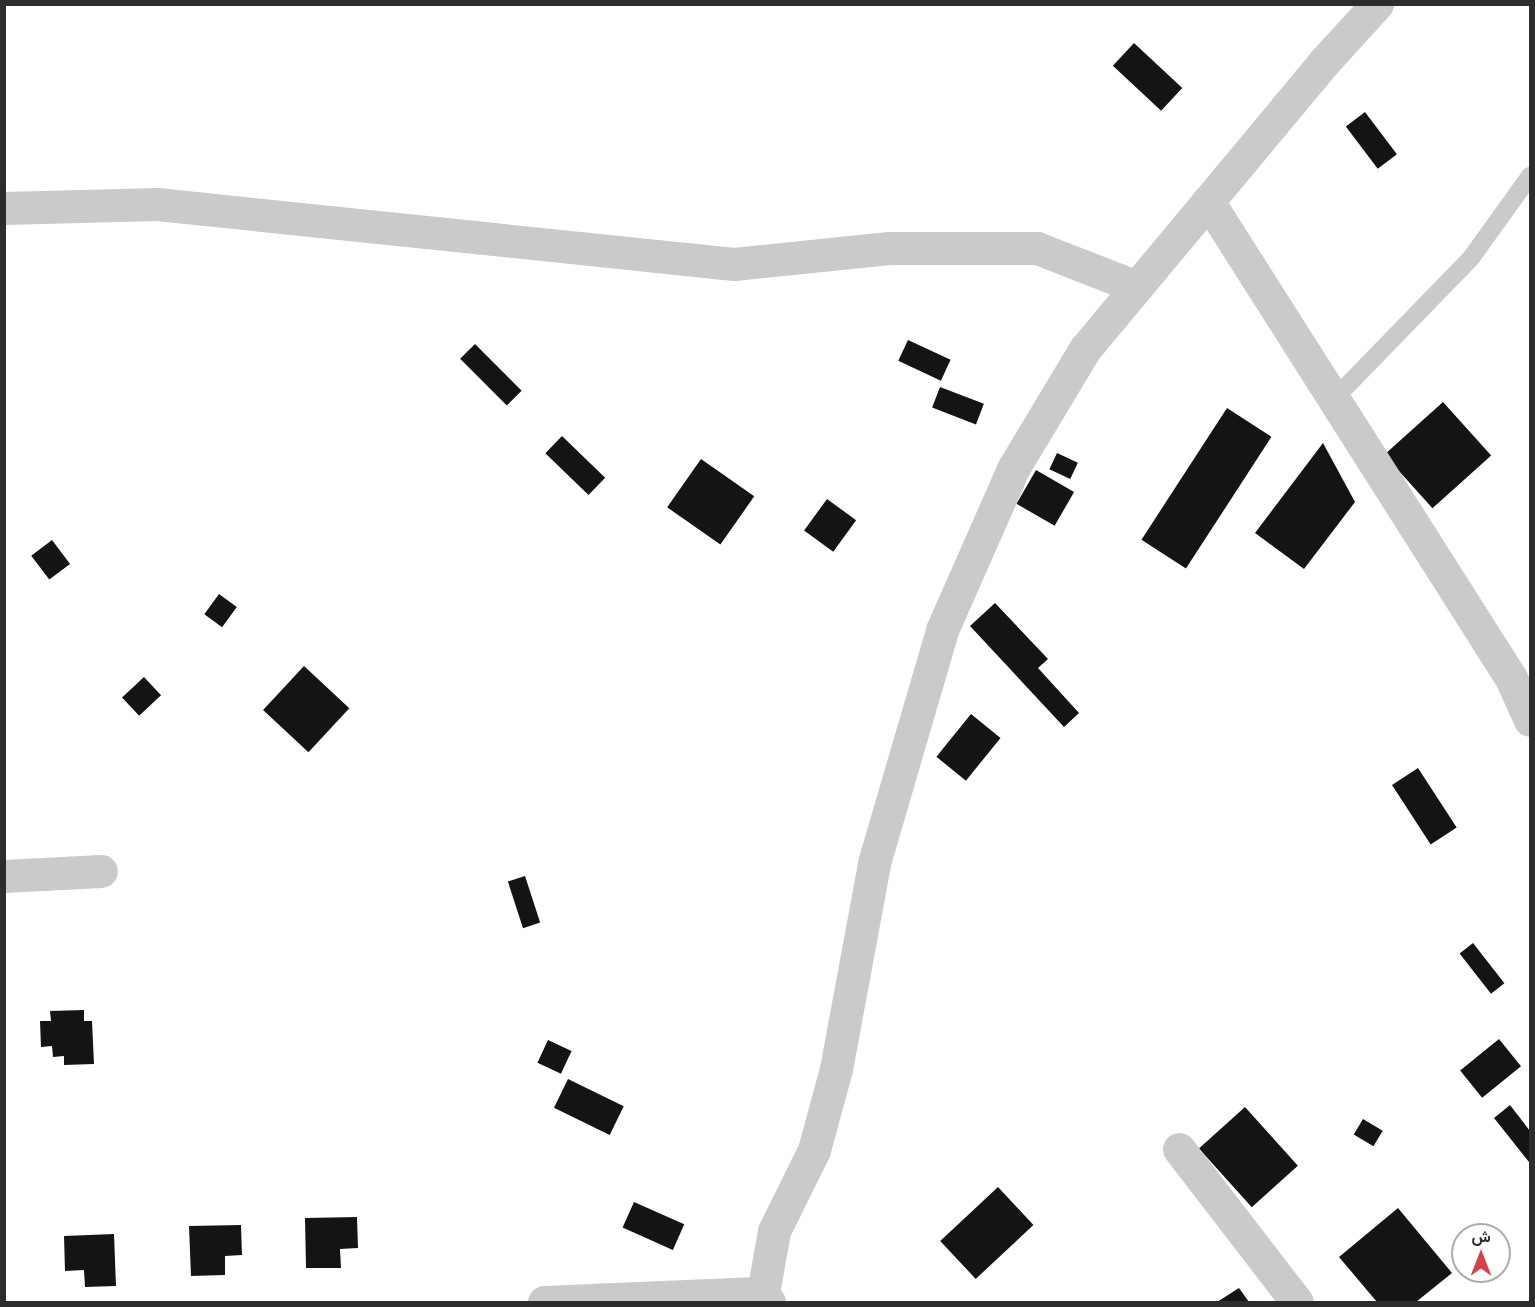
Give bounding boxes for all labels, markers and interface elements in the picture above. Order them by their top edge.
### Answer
north arrow [1451,1223,1511,1283]
text: ش [1471,1225,1491,1248]

